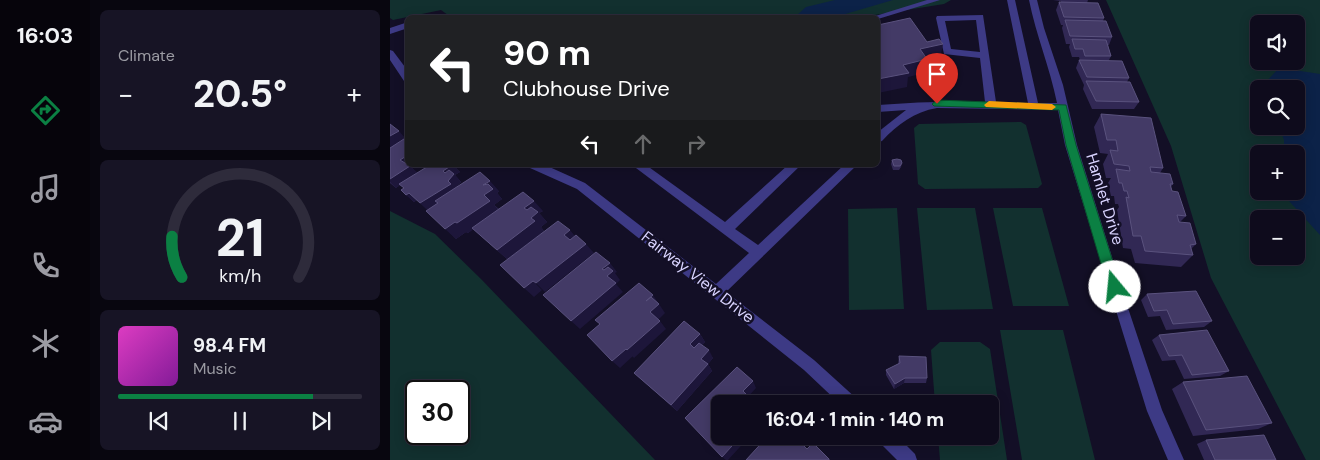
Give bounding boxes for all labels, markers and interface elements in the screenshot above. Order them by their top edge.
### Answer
map controls [1250,15,1305,265]
button: sound [1250,15,1305,70]
text: 16:03 [17,21,73,50]
text: 90 m [503,30,591,76]
icon: left [420,35,485,100]
text: Climate [118,45,175,66]
pin [916,53,958,104]
icon: arrive [923,60,951,88]
text: 20.5° [193,69,287,119]
text: Clubhouse Drive [503,74,670,103]
text: − [118,76,133,113]
text: + [347,76,362,113]
button: search [1250,80,1305,135]
icon: directions [28,93,63,128]
icon: left [576,130,604,158]
icon: ahead [629,130,657,158]
icon: right [682,130,710,158]
button: + [1250,145,1305,200]
street label: Hamlet Drive [1081,151,1129,247]
icon: music [28,171,63,206]
text: 21 [216,204,264,272]
button: − [1250,210,1305,265]
street label: Fairway View Drive [637,226,759,328]
icon: phone [28,248,63,283]
position arrow [1088,260,1140,312]
text: km/h [219,264,261,288]
icon: climate [28,326,63,361]
text: 98.4 FM [193,333,266,358]
text: Music [193,358,237,379]
speed limit sign: 30 [405,380,470,445]
icon: car [28,404,63,439]
icon: previous [145,407,173,435]
icon: pause [226,407,254,435]
icon: next [307,407,335,435]
text: 16:04 · 1 min · 140 m [766,407,944,432]

